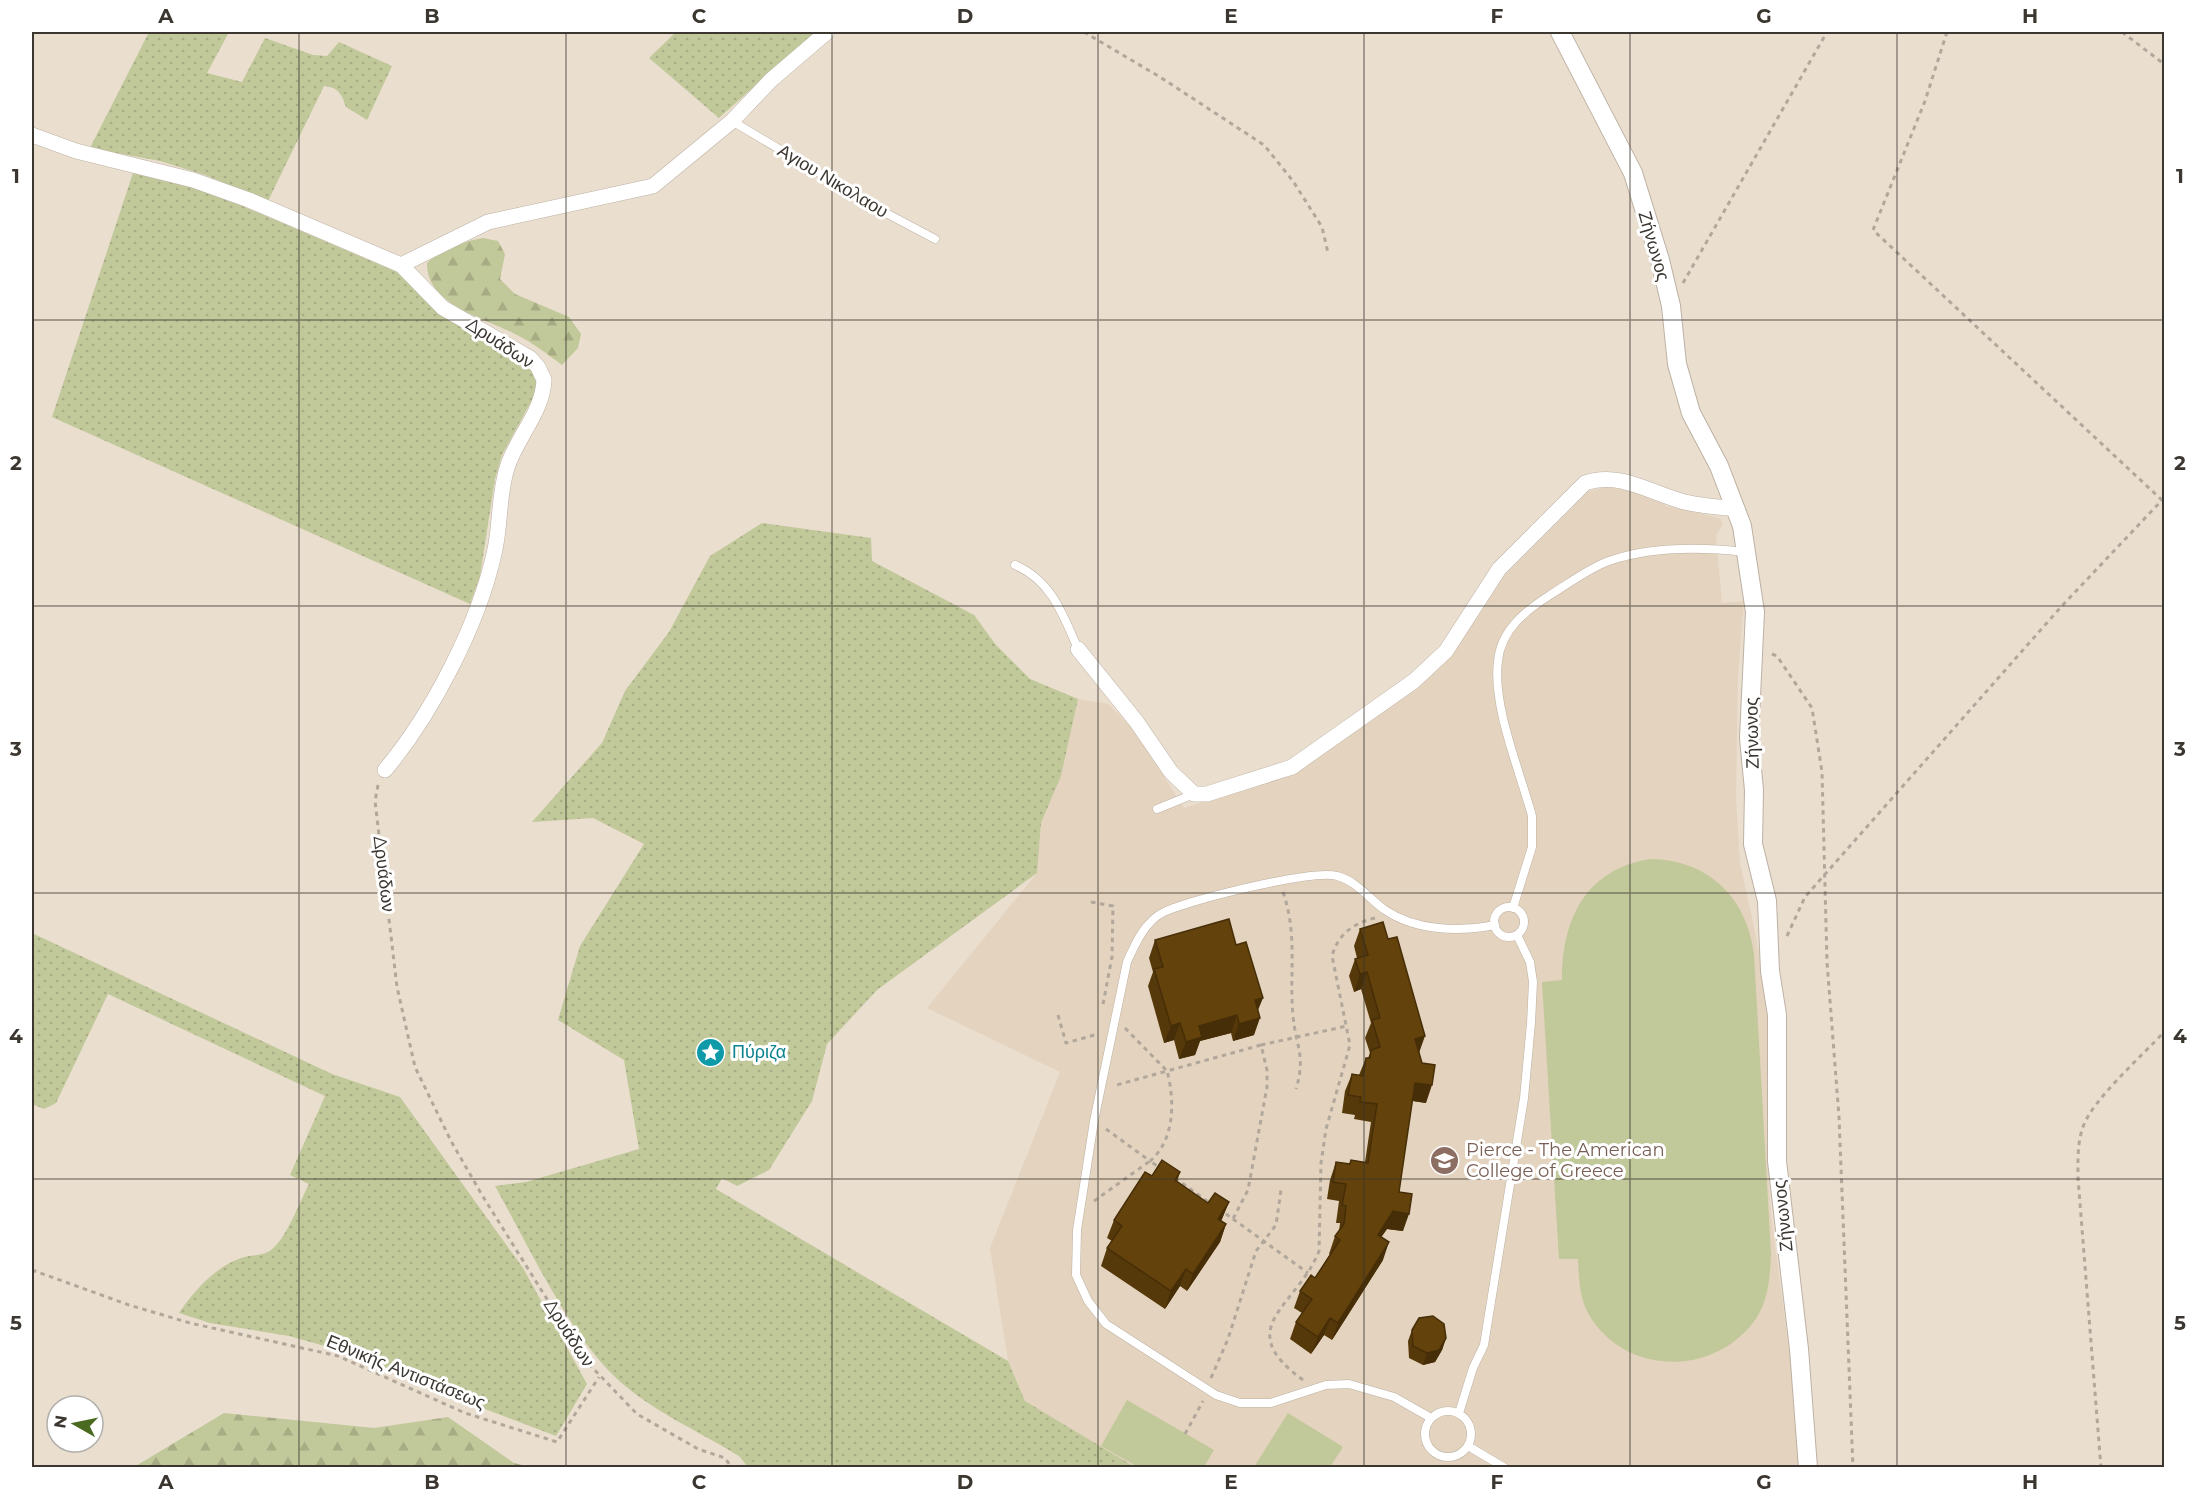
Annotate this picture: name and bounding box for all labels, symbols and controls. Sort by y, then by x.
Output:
text: A [157,4,174,28]
text: B [424,4,440,28]
text: C [692,4,707,28]
text: D [957,4,973,28]
text: E [1224,4,1238,28]
text: F [1491,4,1504,28]
text: G [1756,4,1772,28]
text: H [2022,4,2038,28]
street label: Αγιου Νικολαου [774,139,892,223]
text: 1 [12,164,20,188]
text: 1 [2176,164,2184,188]
street label: Ζήνωνος [1634,208,1675,284]
street label: Δρυάδων [462,313,538,373]
text: 2 [10,451,22,475]
text: 2 [2174,451,2186,475]
street label: Ζήνωνος [1740,697,1764,769]
text: 3 [9,737,22,761]
text: 3 [2173,737,2186,761]
street label: Δρυάδων [368,835,400,913]
text: 4 [9,1024,23,1048]
text: 4 [2173,1024,2187,1048]
place icon: Πύριζα [695,1036,727,1068]
place label: Πύριζα [732,1041,786,1063]
place label: Pierce - The American College of Greece [1466,1139,1665,1182]
school or university icon: Pierce - The American College of Greece [1429,1144,1461,1176]
street label: Ζήνωνος [1768,1179,1798,1253]
street label: Δρυάδων [539,1295,599,1371]
text: 5 [10,1311,22,1335]
text: 5 [2174,1311,2186,1335]
street label: Εθνικής Αντιστάσεως [323,1330,489,1414]
north arrow [45,1394,105,1454]
text: N [50,1414,71,1430]
text: A [157,1470,174,1494]
text: B [424,1470,440,1494]
text: C [692,1470,707,1494]
text: D [957,1470,973,1494]
text: E [1224,1470,1238,1494]
text: F [1491,1470,1504,1494]
text: G [1756,1470,1772,1494]
text: H [2022,1470,2038,1494]

